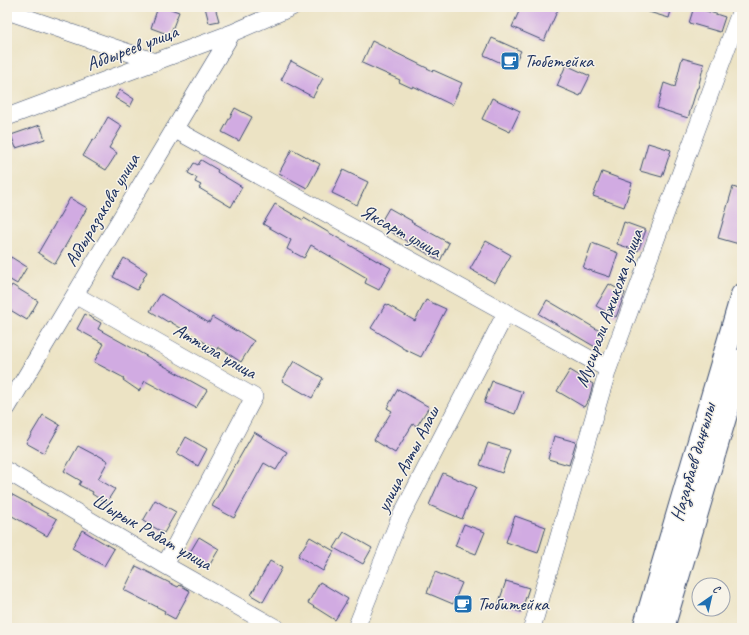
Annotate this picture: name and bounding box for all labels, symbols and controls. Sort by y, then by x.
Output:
street label: Абдыреев улица [83,19,182,76]
place label: Тюбетейка [524,49,595,73]
cafe icon: Тюбетейка [499,50,521,72]
street label: Абдыразакова улица [59,148,146,271]
street label: Яксарт улица [356,199,447,264]
street label: Мусирали Ажикожа улица [569,224,649,390]
street label: Аттила улица [169,318,262,385]
street label: Назарбаев даңғылы [665,398,722,524]
street label: улица Алты Алаш [371,401,445,517]
street label: Шырык Рабат улица [88,488,217,577]
north arrow [691,577,731,617]
text: С [710,581,724,597]
place label: Тюбитейка [477,592,550,616]
cafe icon: Тюбитейка [452,593,474,615]

